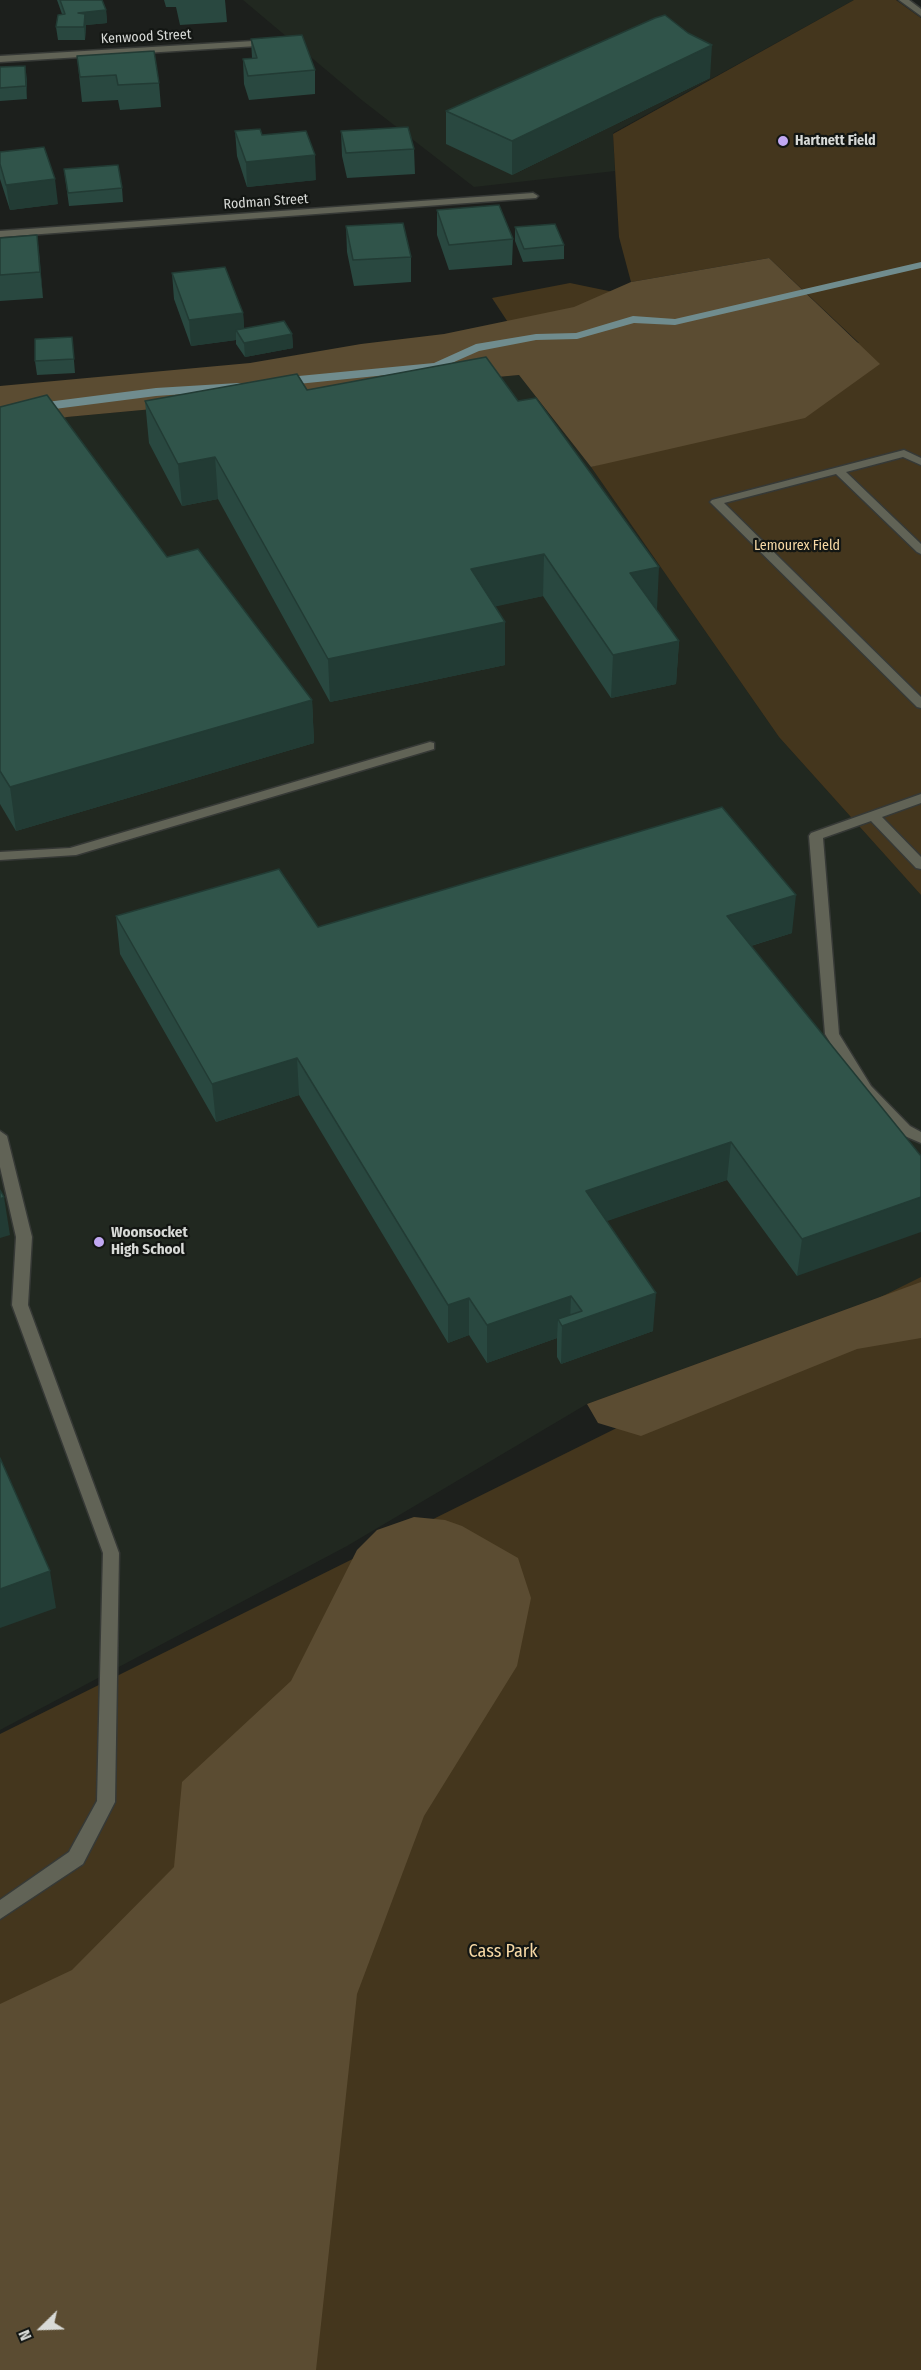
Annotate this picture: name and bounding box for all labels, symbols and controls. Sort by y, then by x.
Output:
street label: Kenwood Street [100,26,192,48]
place label: Hartnett Field [795,133,876,149]
marker: Hartnett Field [776,134,790,148]
street label: Rodman Street [223,191,309,213]
park label: Lemourex Field [754,538,840,554]
place label: Woonsocket High School [111,1224,188,1259]
marker: Woonsocket High School [92,1235,106,1249]
park label: Cass Park [468,1941,538,1963]
north arrow [12,2298,72,2358]
text: N [14,2327,36,2343]

